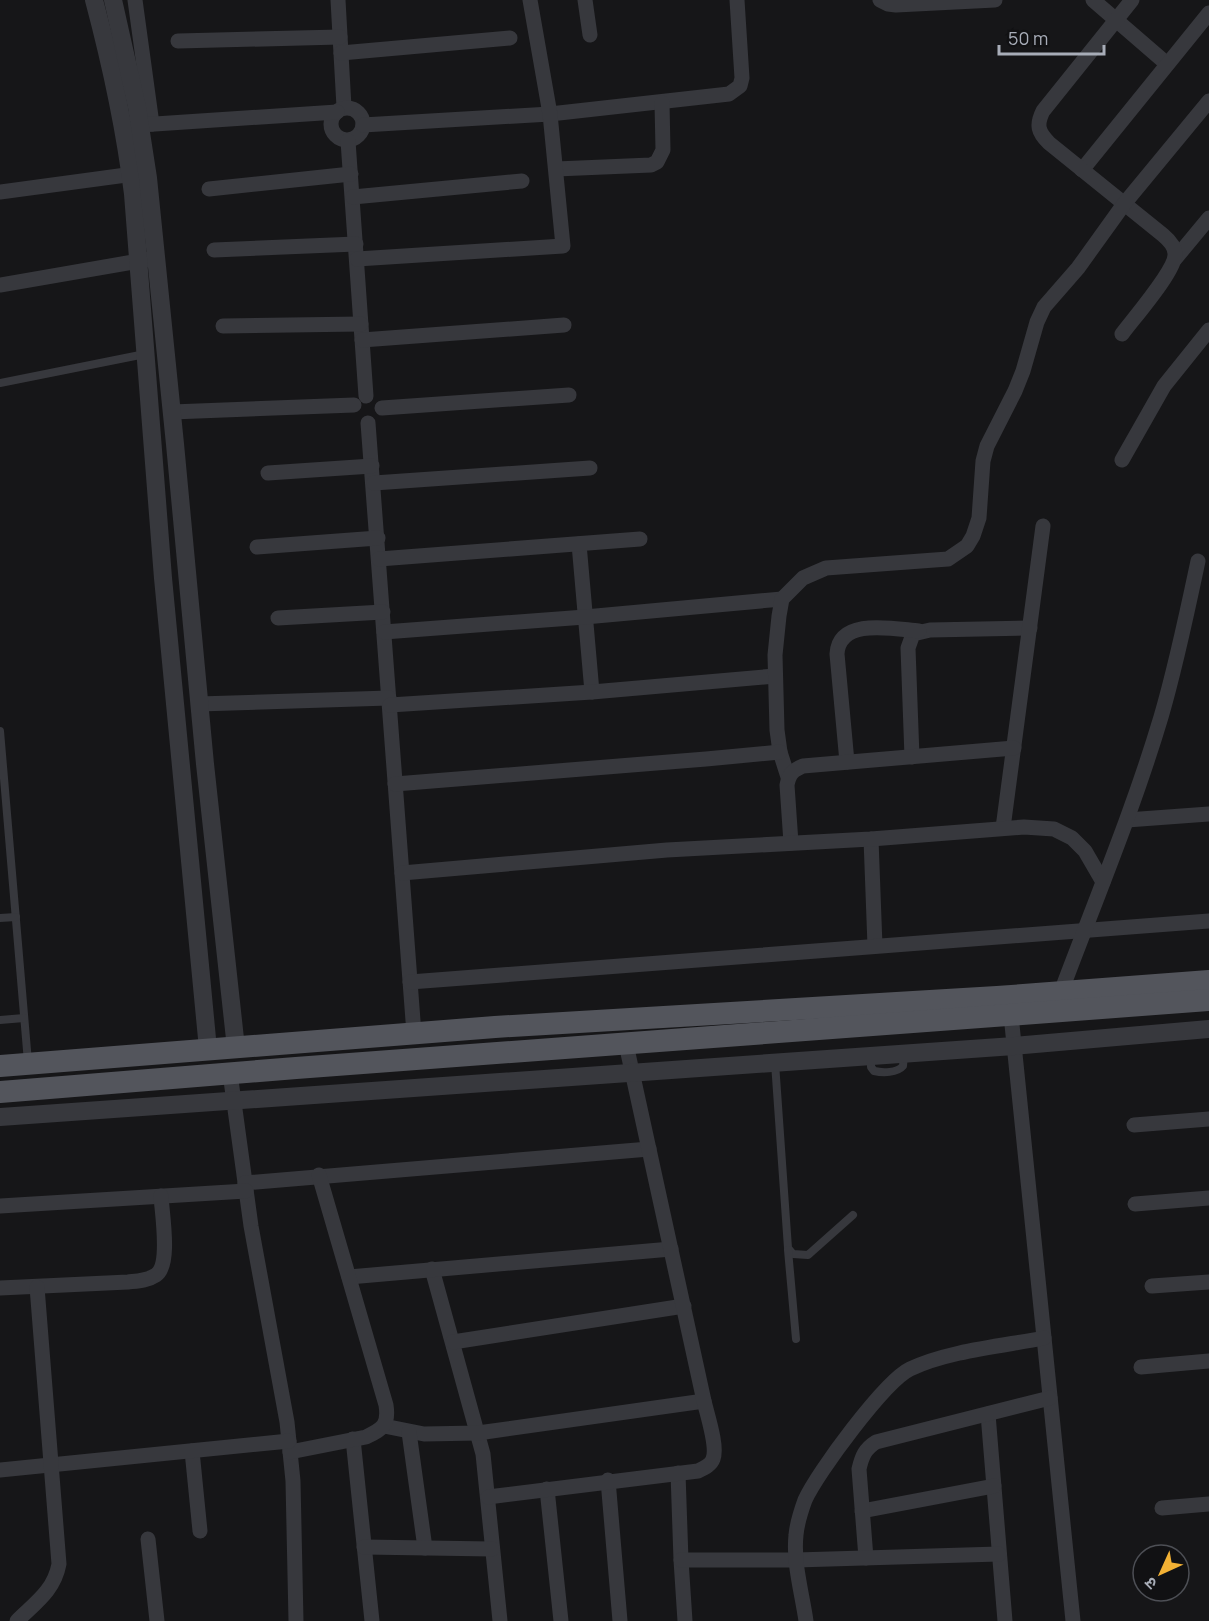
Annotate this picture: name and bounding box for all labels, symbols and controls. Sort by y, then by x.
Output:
scale bar [999,18,1104,56]
text: 50 m [1008,26,1048,50]
north arrow [1131,1543,1191,1603]
text: उ [1139,1572,1161,1595]

